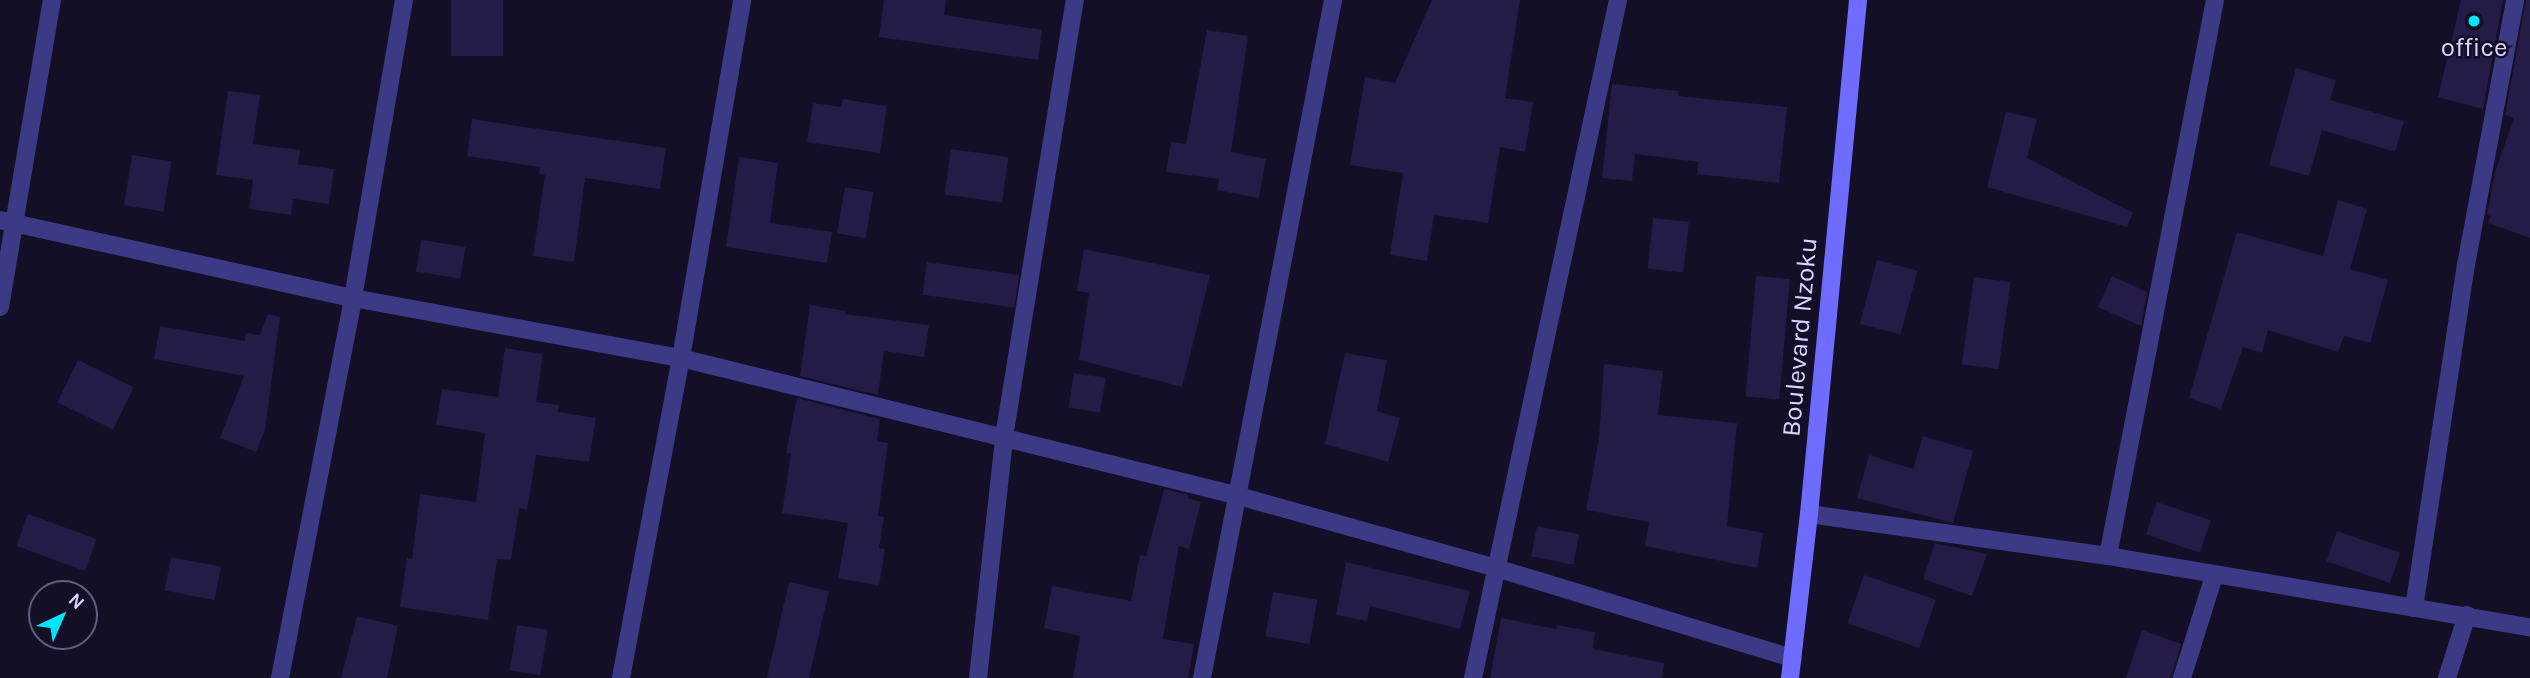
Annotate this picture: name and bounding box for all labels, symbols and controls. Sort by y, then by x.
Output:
marker: office [2466,13,2482,29]
place label: office [2441,32,2507,64]
street label: Boulevard Nzoku [1776,236,1824,438]
north arrow [28,580,98,650]
text: N [64,589,89,614]

